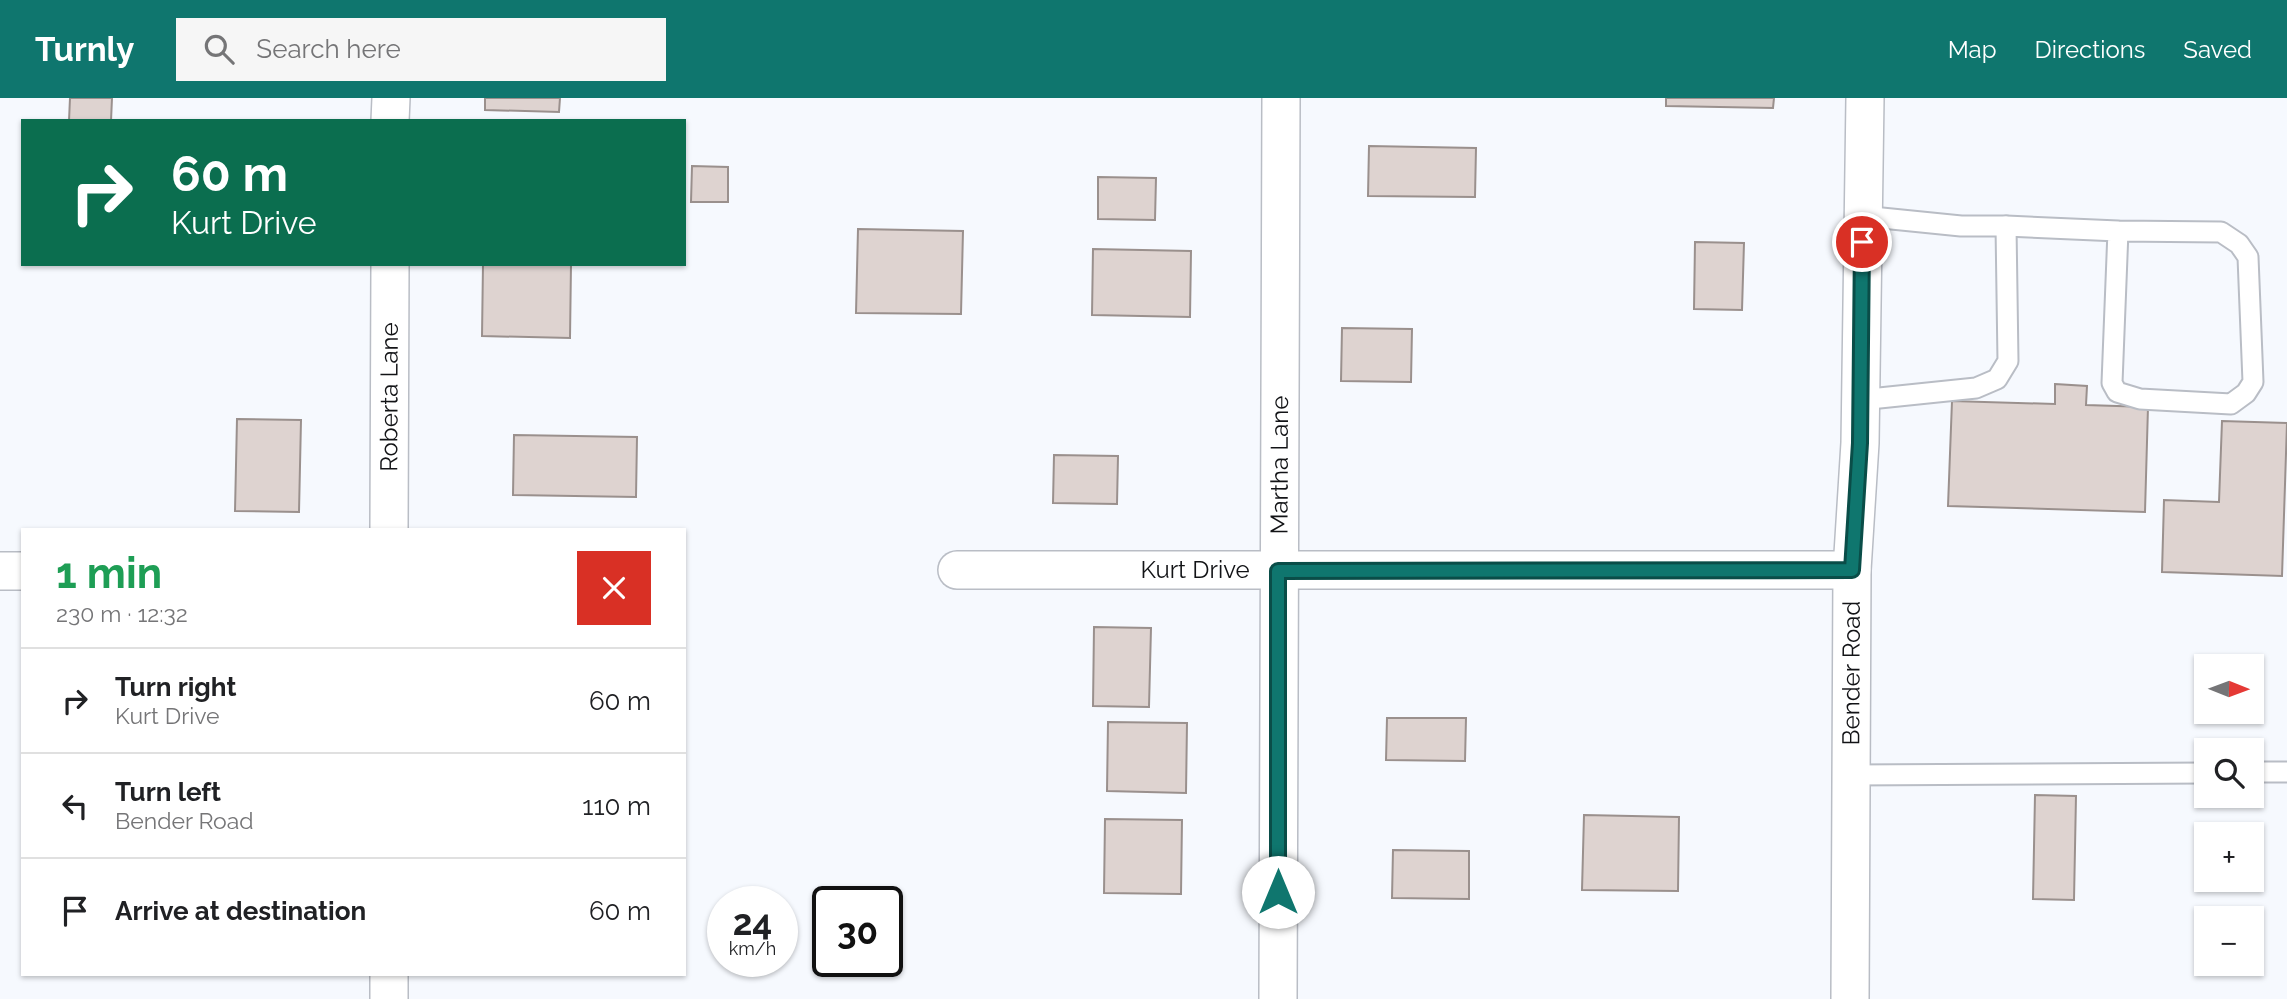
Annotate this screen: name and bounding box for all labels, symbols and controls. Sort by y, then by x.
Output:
search box [176,18,666,81]
text: Turnly [35,30,134,69]
icon: search [200,30,238,68]
text: Search here [256,34,401,64]
text: Map [1948,35,1997,64]
text: Directions [2035,35,2145,64]
text: Saved [2183,35,2252,64]
text: 60 m [171,145,288,202]
icon: right [56,147,147,238]
text: Kurt Drive [171,204,316,241]
pin [1832,212,1892,272]
icon: arrive [1843,223,1881,261]
street label: Roberta Lane [374,322,404,472]
street label: Martha Lane [1265,395,1294,535]
text: 1 min [56,549,162,598]
button: close [577,551,651,625]
street label: Kurt Drive [1140,555,1250,584]
text: 230 m · 12:32 [56,600,188,627]
street label: Bender Road [1836,601,1866,745]
north arrow [2194,654,2264,724]
map controls [2194,654,2264,976]
text: Turn right [115,672,236,702]
icon: right [56,682,94,720]
text: 60 m [589,686,651,716]
text: Kurt Drive [115,702,220,729]
button: search [2194,738,2264,808]
text: Turn left [115,777,221,807]
icon: left [56,787,94,825]
text: 110 m [582,791,651,821]
text: Bender Road [115,807,254,834]
button: + [2194,822,2264,892]
position arrow [1241,855,1315,929]
speed limit sign: 30 [812,886,903,977]
icon: arrive [56,892,94,930]
text: Arrive at destination [115,896,366,926]
text: 60 m [589,896,651,926]
text: 24 [733,902,772,943]
button: − [2194,906,2264,976]
text: km/h [729,938,776,959]

